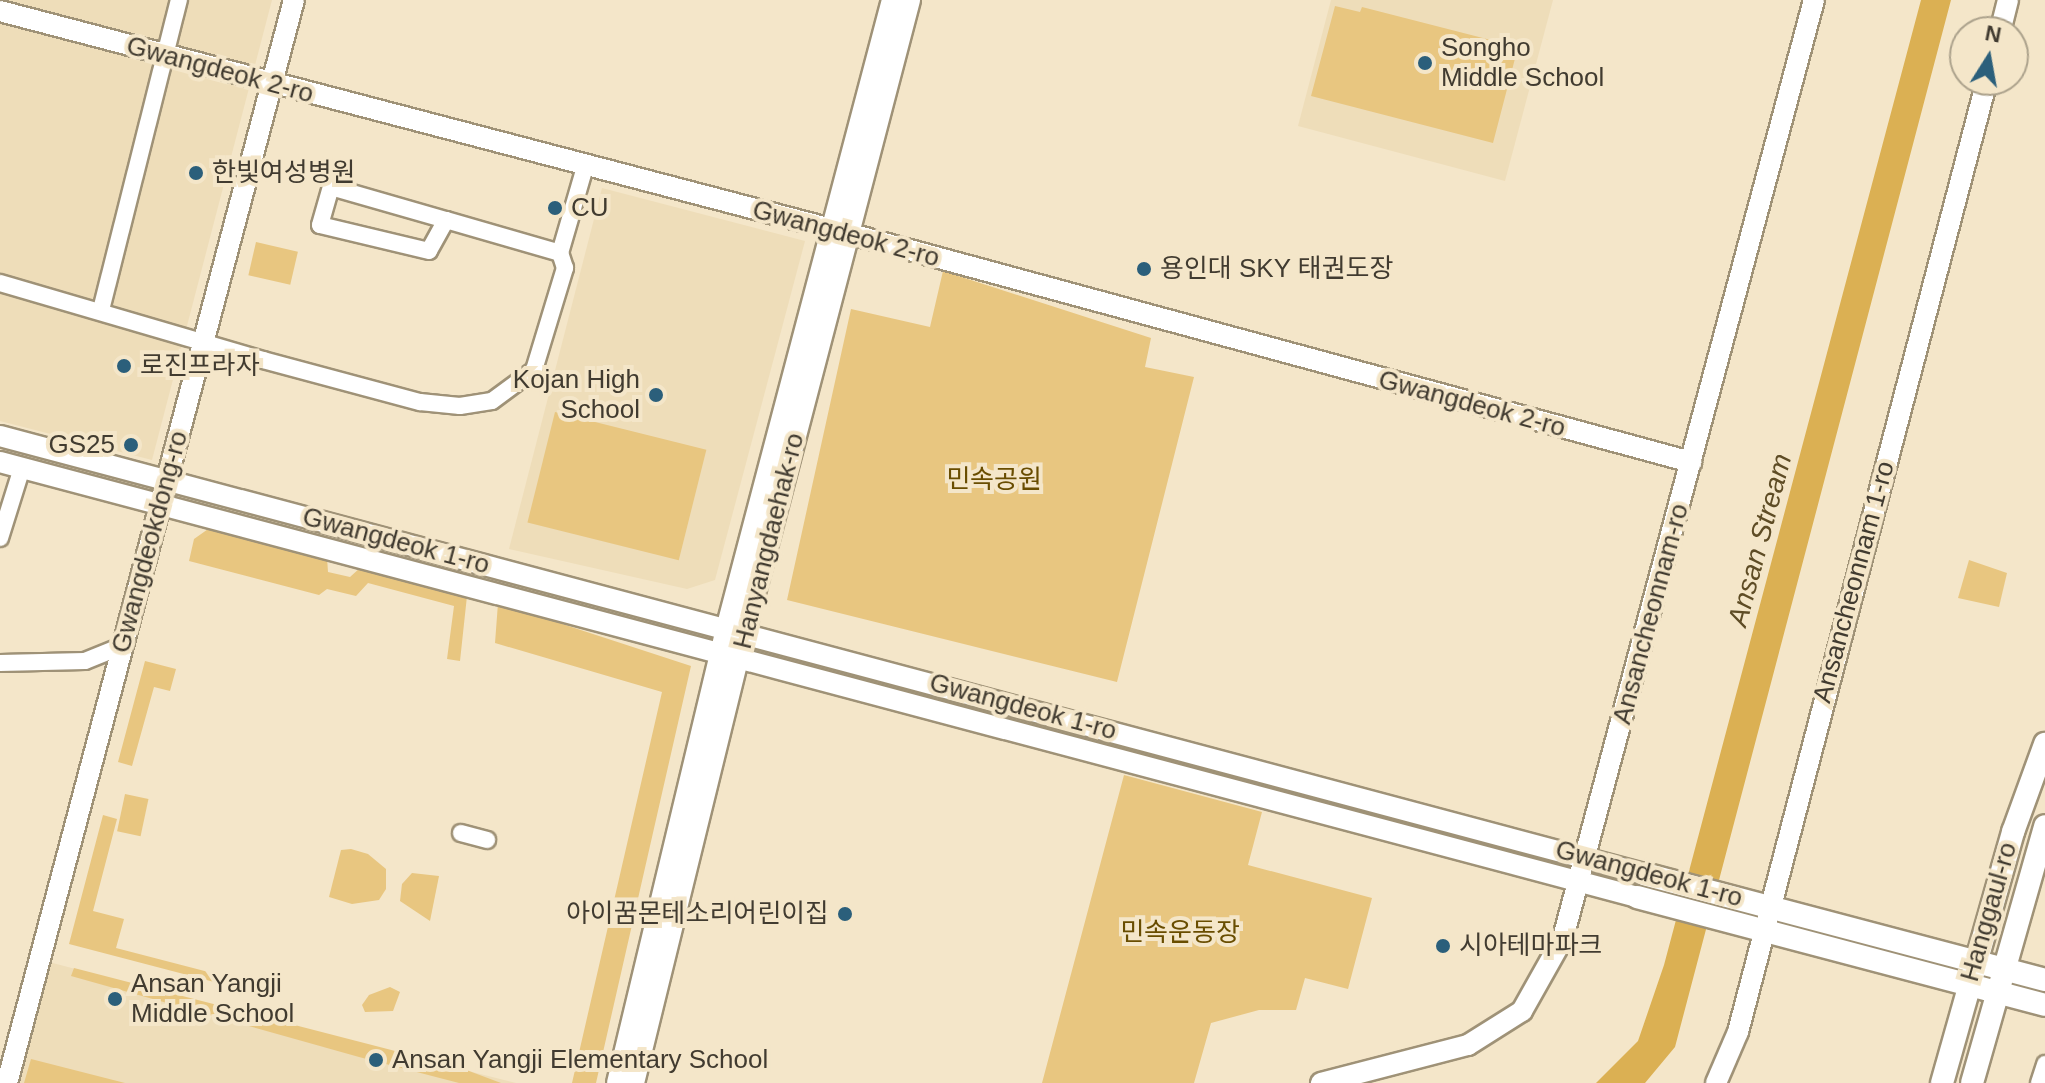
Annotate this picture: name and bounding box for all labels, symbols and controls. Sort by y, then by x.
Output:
north arrow [1949,16,2029,96]
text: N [1983,20,2003,48]
street label: Gwangdeok 2-ro [123,30,317,110]
place label: Songho Middle School [1441,32,1604,94]
marker: Songho Middle School [1416,54,1434,72]
place label: 한빛여성병원 [212,157,356,189]
marker: 한빛여성병원 [187,164,205,182]
place label: CU [571,192,609,224]
street label: Gwangdeok 2-ro [749,194,943,274]
marker: CU [546,199,564,217]
place label: 용인대 SKY 태권도장 [1160,253,1394,285]
marker: 용인대 SKY 태권도장 [1135,260,1153,278]
place label: 로진프라자 [140,350,260,382]
marker: 로진프라자 [115,357,133,375]
place label: Kojan High School [513,364,640,426]
street label: Gwangdeok 2-ro [1375,364,1569,444]
marker: Kojan High School [647,386,665,404]
street label: Gwangdeokdong-ro [105,428,195,656]
place label: GS25 [49,429,115,461]
street label: Hanyangdaehak-ro [727,430,811,652]
marker: GS25 [122,436,140,454]
water label: Ansan Stream [1721,450,1799,630]
street label: Ansancheonnam 1-ro [1807,458,1901,706]
park label: 민속공원 [946,464,1042,496]
street label: Ansancheonnam-ro [1607,500,1695,728]
street label: Gwangdeok 1-ro [299,501,493,581]
street label: Gwangdeok 1-ro [926,667,1120,747]
street label: Gwangdeok 1-ro [1552,834,1746,914]
street label: Hanggaul-ro [1954,839,2024,985]
place label: 아이꿈몬테소리어린이집 [566,898,829,930]
marker: 아이꿈몬테소리어린이집 [836,905,854,923]
park label: 민속운동장 [1120,917,1240,949]
place label: 시아테마파크 [1459,930,1603,962]
marker: 시아테마파크 [1434,937,1452,955]
place label: Ansan Yangji Middle School [131,968,294,1030]
marker: Ansan Yangji Middle School [106,990,124,1008]
place label: Ansan Yangji Elementary School [392,1044,769,1076]
marker: Ansan Yangji Elementary School [367,1051,385,1069]

